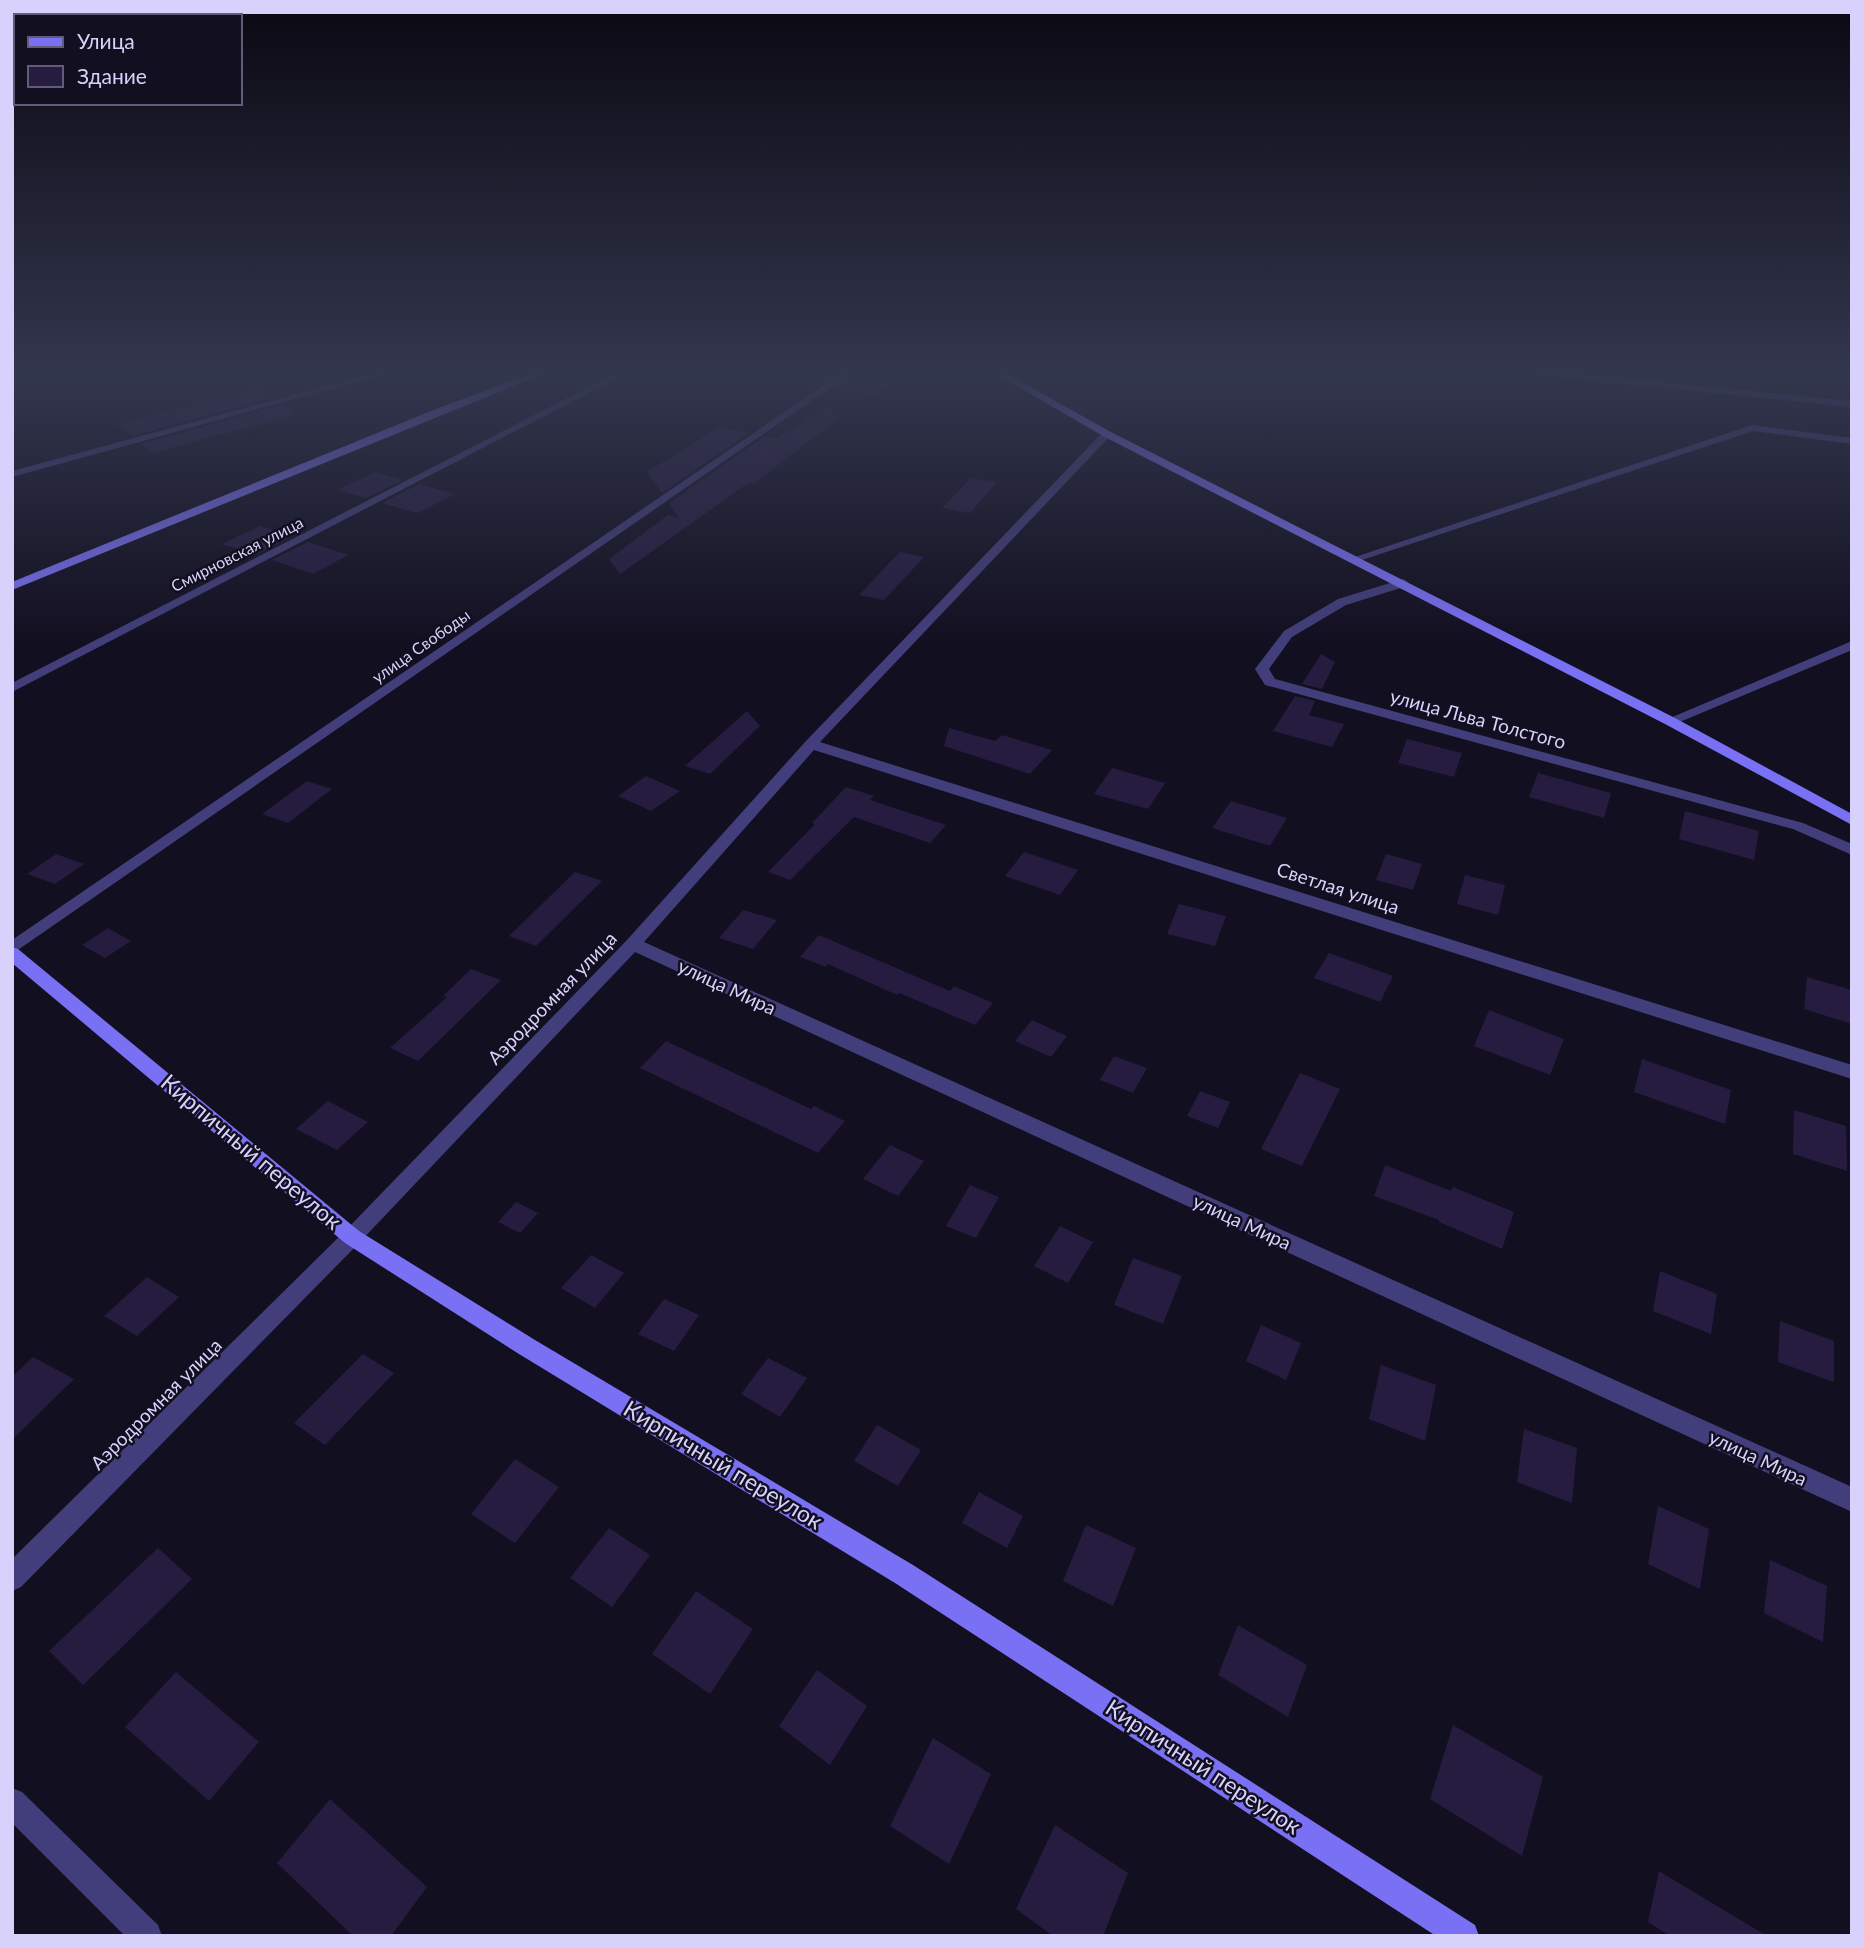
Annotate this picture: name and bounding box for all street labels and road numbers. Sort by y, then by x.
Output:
street label: Смирновская улица [168,512,306,595]
street label: улица Свободы [368,605,473,686]
street label: улица Льва Толстого [1388,684,1569,753]
street label: Светлая улица [1274,857,1402,918]
street label: Аэродромная улица [482,926,621,1069]
street label: улица Мира [675,954,780,1019]
street label: Кирпичный переулок [156,1068,348,1235]
street label: улица Мира [1190,1189,1295,1254]
street label: Аэродромная улица [85,1333,226,1474]
street label: Кирпичный переулок [619,1394,828,1535]
street label: улица Мира [1706,1425,1811,1490]
street label: Кирпичный переулок [1101,1693,1306,1840]

